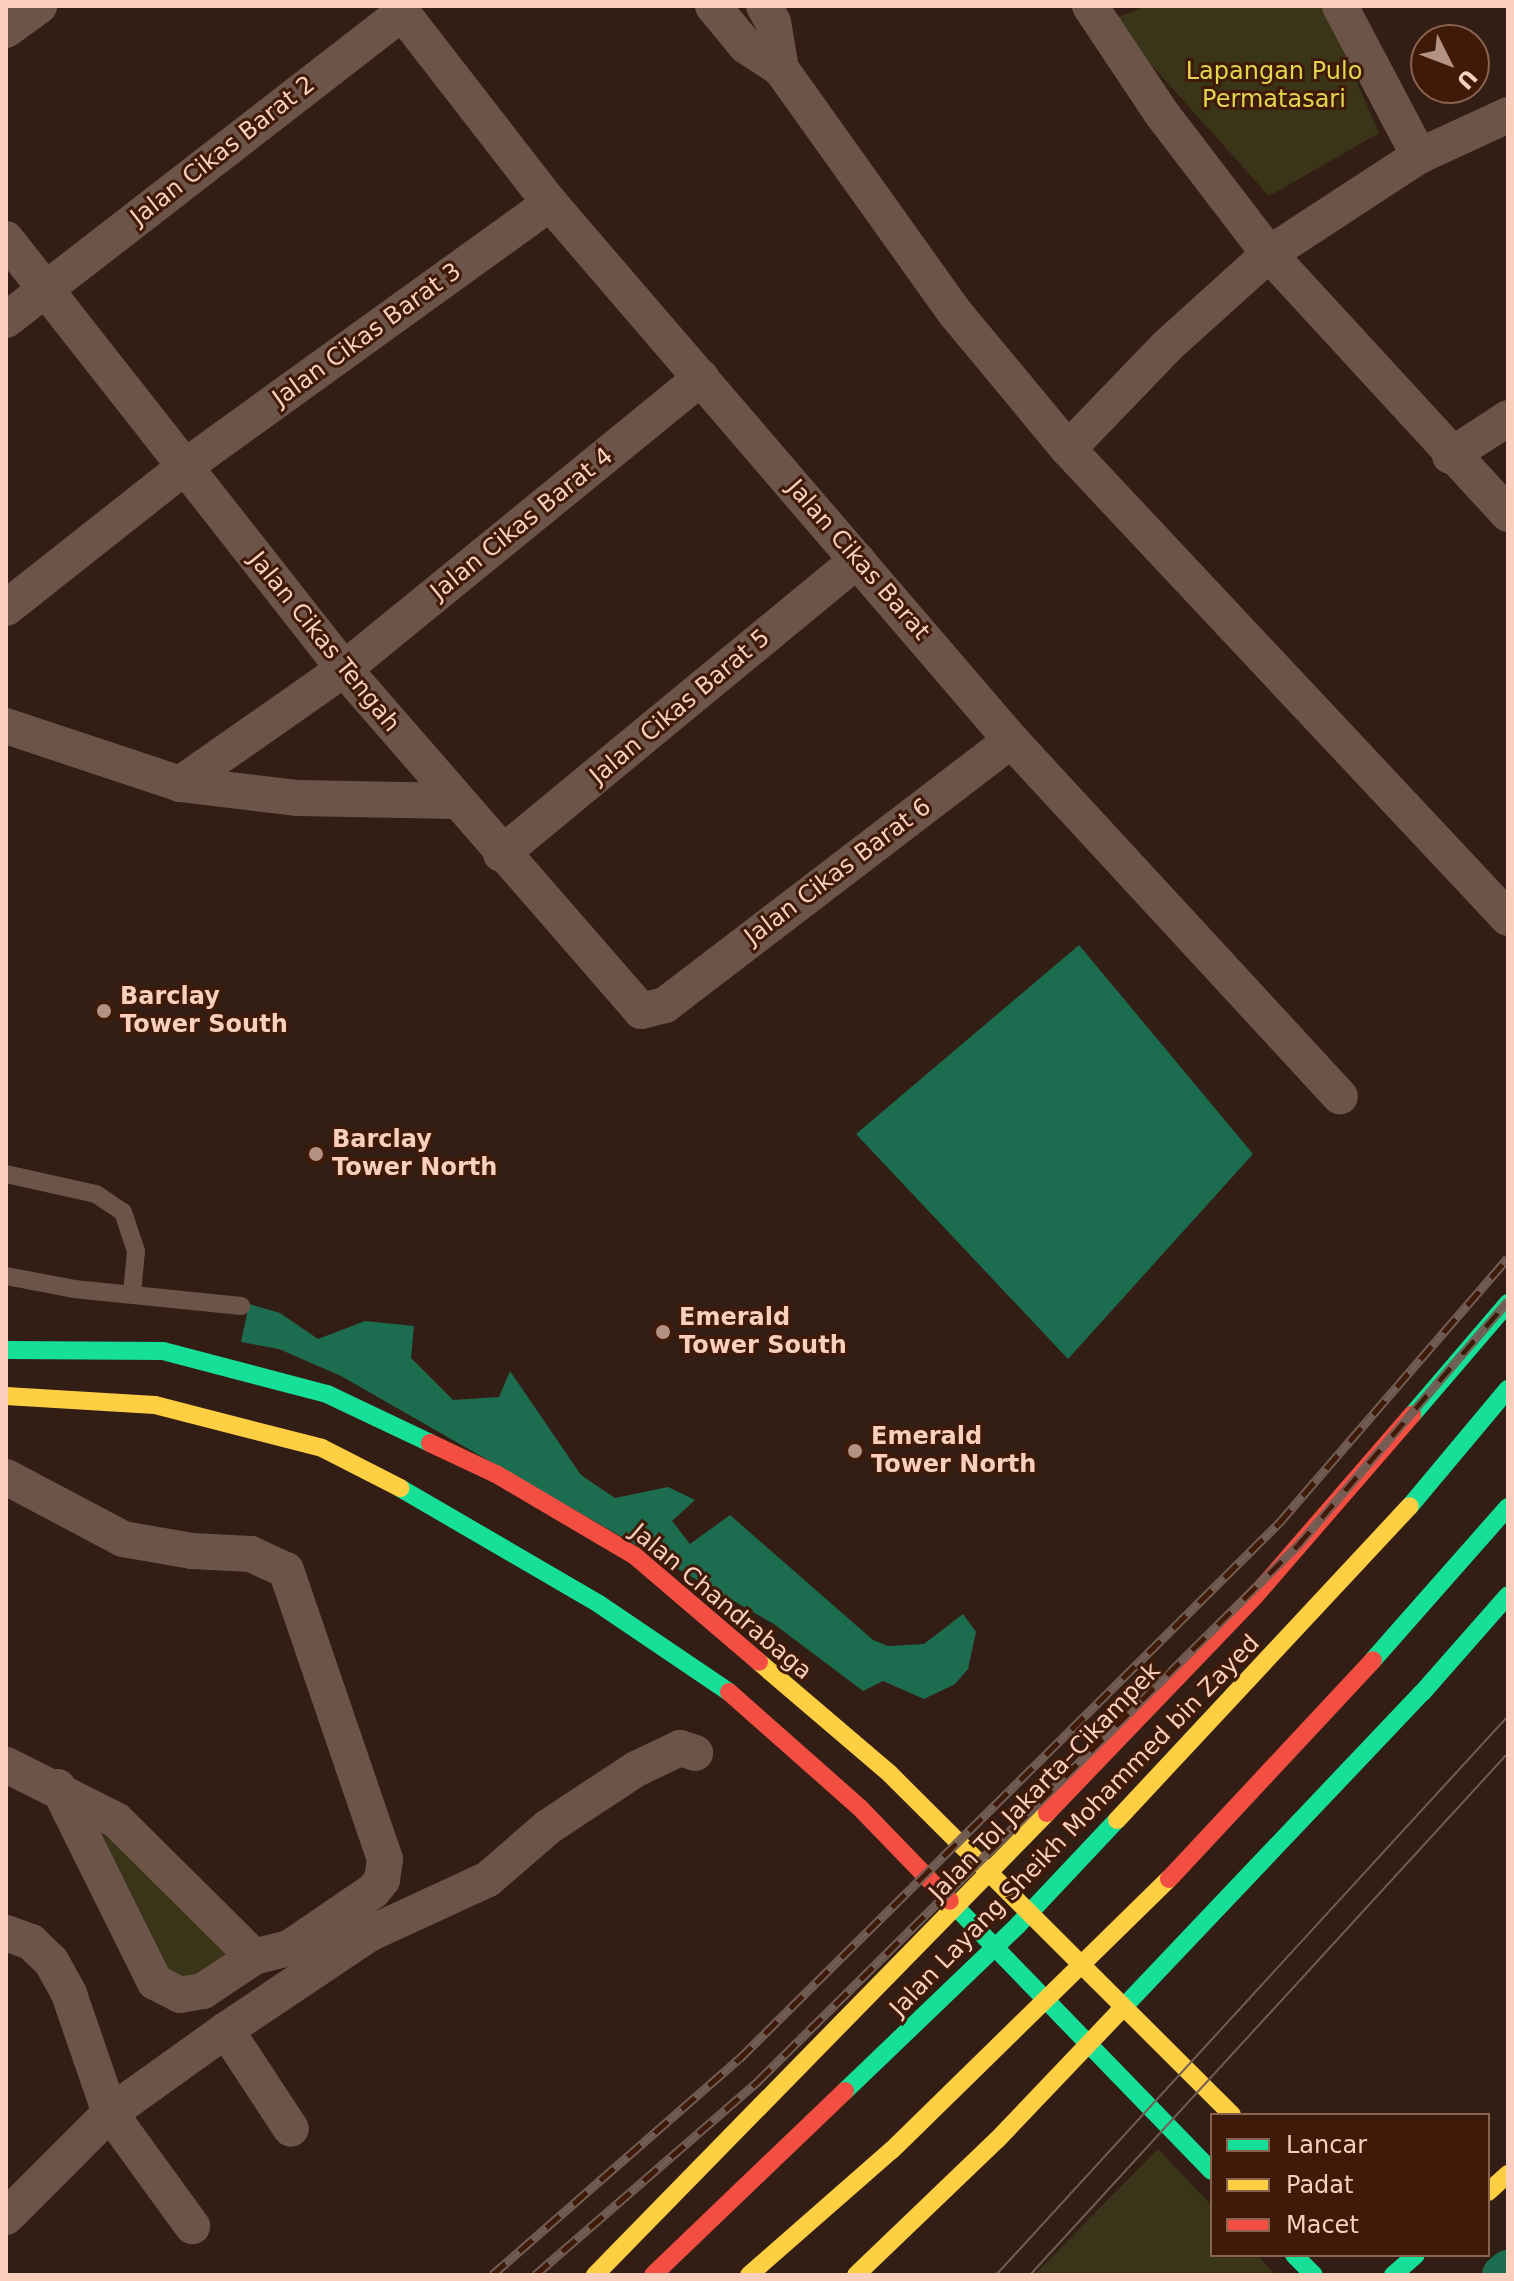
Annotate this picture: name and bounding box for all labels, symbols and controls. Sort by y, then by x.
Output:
north arrow [1410,24,1490,104]
park label: Lapangan Pulo Permatasari [1186,58,1362,114]
text: U [1451,64,1482,94]
street label: Jalan Cikas Barat 2 [125,70,321,232]
street label: Jalan Cikas Barat 3 [267,257,467,413]
street label: Jalan Cikas Barat 4 [425,442,619,606]
street label: Jalan Cikas Barat [781,474,935,646]
street label: Jalan Cikas Tengah [242,546,406,738]
street label: Jalan Cikas Barat 5 [584,623,776,791]
street label: Jalan Cikas Barat 6 [739,793,937,951]
place label: Barclay Tower South [120,983,288,1039]
marker: Barclay Tower South [95,1002,113,1020]
place label: Barclay Tower North [332,1126,497,1182]
marker: Barclay Tower North [307,1145,325,1163]
place label: Emerald Tower South [679,1304,847,1360]
marker: Emerald Tower South [654,1323,672,1341]
place label: Emerald Tower North [871,1423,1036,1479]
marker: Emerald Tower North [846,1442,864,1460]
street label: Jalan Chandrabaga [625,1518,817,1686]
street label: Jalan Layang Sheikh Mohammed bin Zayed [884,1629,1266,2023]
street label: Jalan Tol Jakarta–Cikampek [923,1657,1167,1907]
legend [1210,2113,1490,2257]
text: Lancar [1286,2131,1367,2159]
text: Padat [1286,2171,1353,2199]
text: Macet [1286,2211,1359,2239]

